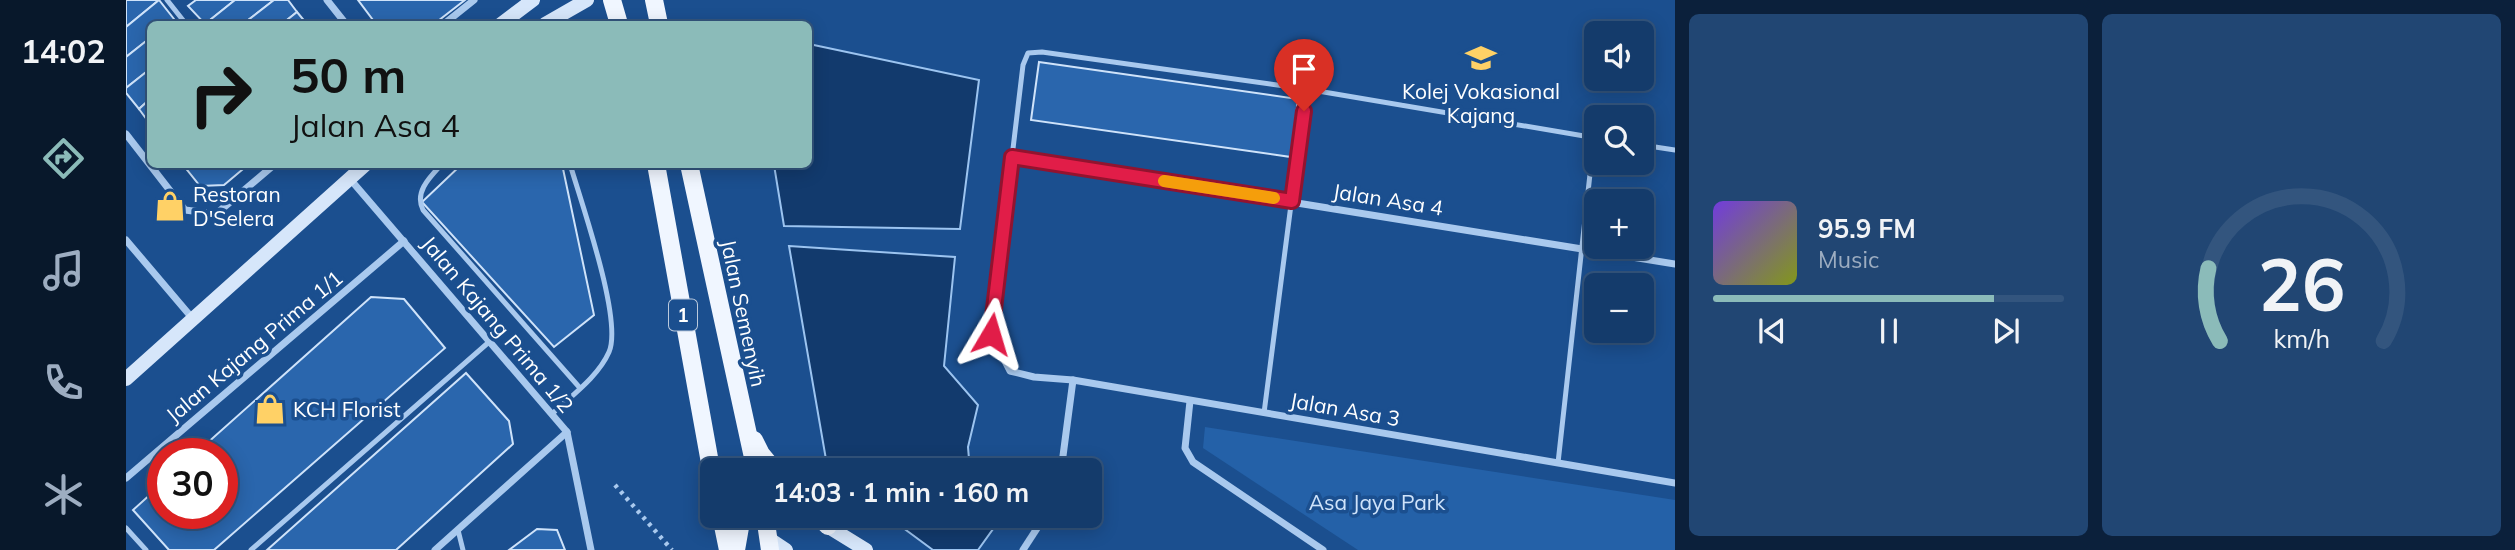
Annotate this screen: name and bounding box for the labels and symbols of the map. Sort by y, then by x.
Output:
pin [1274,39,1334,111]
school or university icon: Kolej Vokasional Kajang [1464,41,1498,75]
place label: Kolej Vokasional Kajang [1402,78,1560,128]
street label: Jalan Asa 4 [1331,177,1445,221]
place label: Restoran D'Selera [193,181,281,231]
shop icon: Restoran D'Selera [153,189,187,223]
street label: Jalan Kajang Prima 1/2 [416,230,580,418]
street label: Jalan Semenyih [716,237,772,389]
street label: Jalan Kajang Prima 1/1 [160,264,348,428]
position arrow [954,297,1028,371]
road number: 1 [669,300,697,330]
street label: Jalan Asa 3 [1288,387,1402,431]
shop icon: KCH Florist [253,392,287,426]
place label: KCH Florist [293,396,401,422]
speed limit sign: 30 [147,438,238,529]
park label: Asa Jaya Park [1309,489,1445,515]

